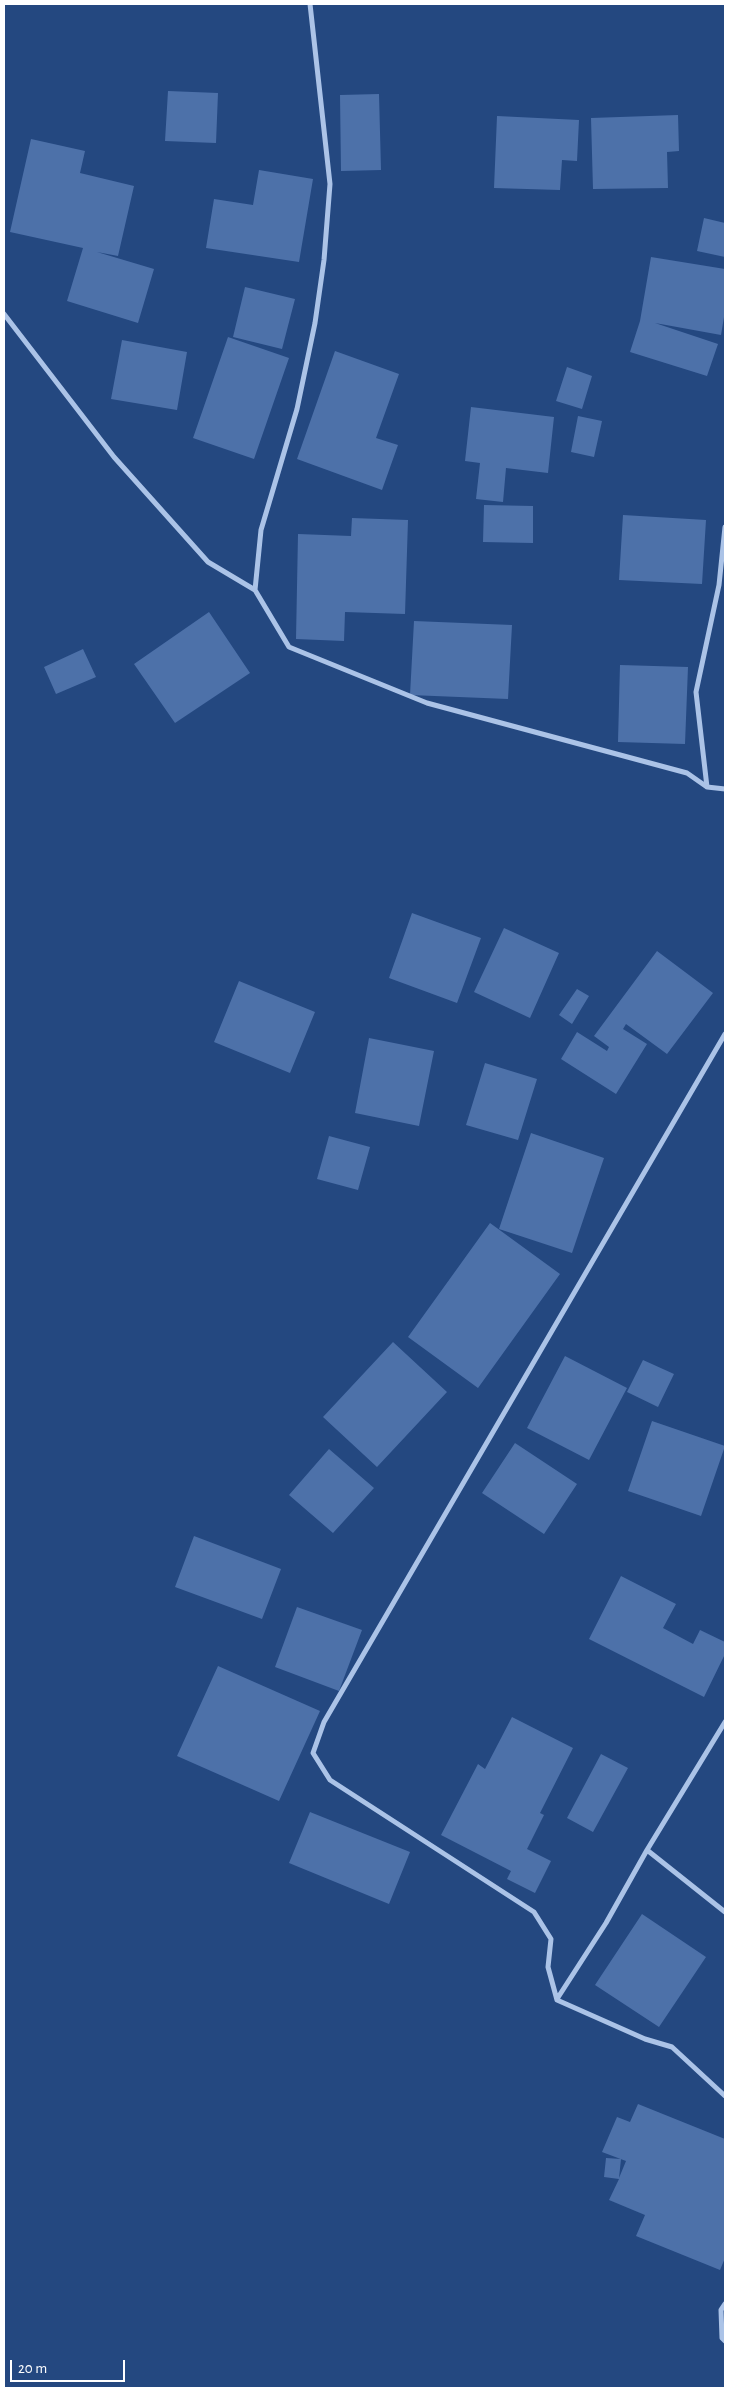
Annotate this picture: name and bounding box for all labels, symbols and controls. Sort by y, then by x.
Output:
scale bar [12,2350,128,2382]
text: 20 m [18,2361,47,2376]

